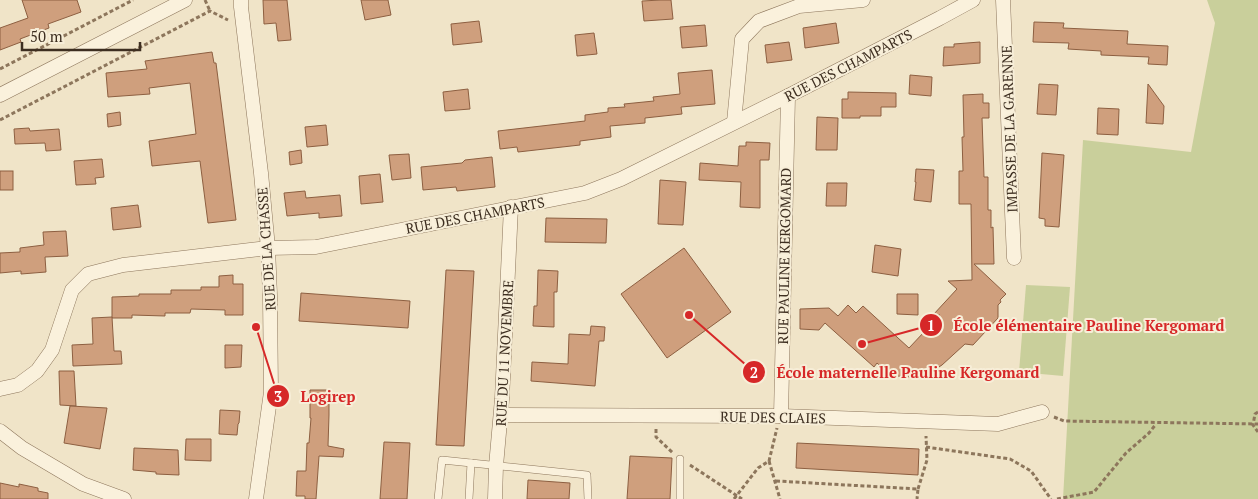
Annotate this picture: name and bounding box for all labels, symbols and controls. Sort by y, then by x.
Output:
scale bar [22,20,140,52]
street label: RUE DES CHAMPARTS [781,25,915,105]
text: 50 m [30,26,63,46]
street label: IMPASSE DE LA GARENNE [997,45,1021,213]
street label: RUE PAULINE KERGOMARD [773,167,795,345]
street label: RUE DE LA CHASSE [252,187,280,311]
street label: RUE DES CHAMPARTS [404,192,546,238]
street label: RUE DU 11 NOVEMBRE [491,279,517,427]
callout: École élémentaire Pauline Kergomard [919,310,1235,340]
text: 1 [927,315,935,335]
text: École élémentaire Pauline Kergomard [953,315,1225,335]
callout: École maternelle Pauline Kergomard [742,357,1050,387]
text: 2 [750,362,758,382]
text: École maternelle Pauline Kergomard [776,362,1040,382]
callout: Logirep [265,381,365,411]
text: 3 [274,386,282,406]
text: Logirep [301,386,355,406]
street label: RUE DES CLAIES [720,407,826,427]

